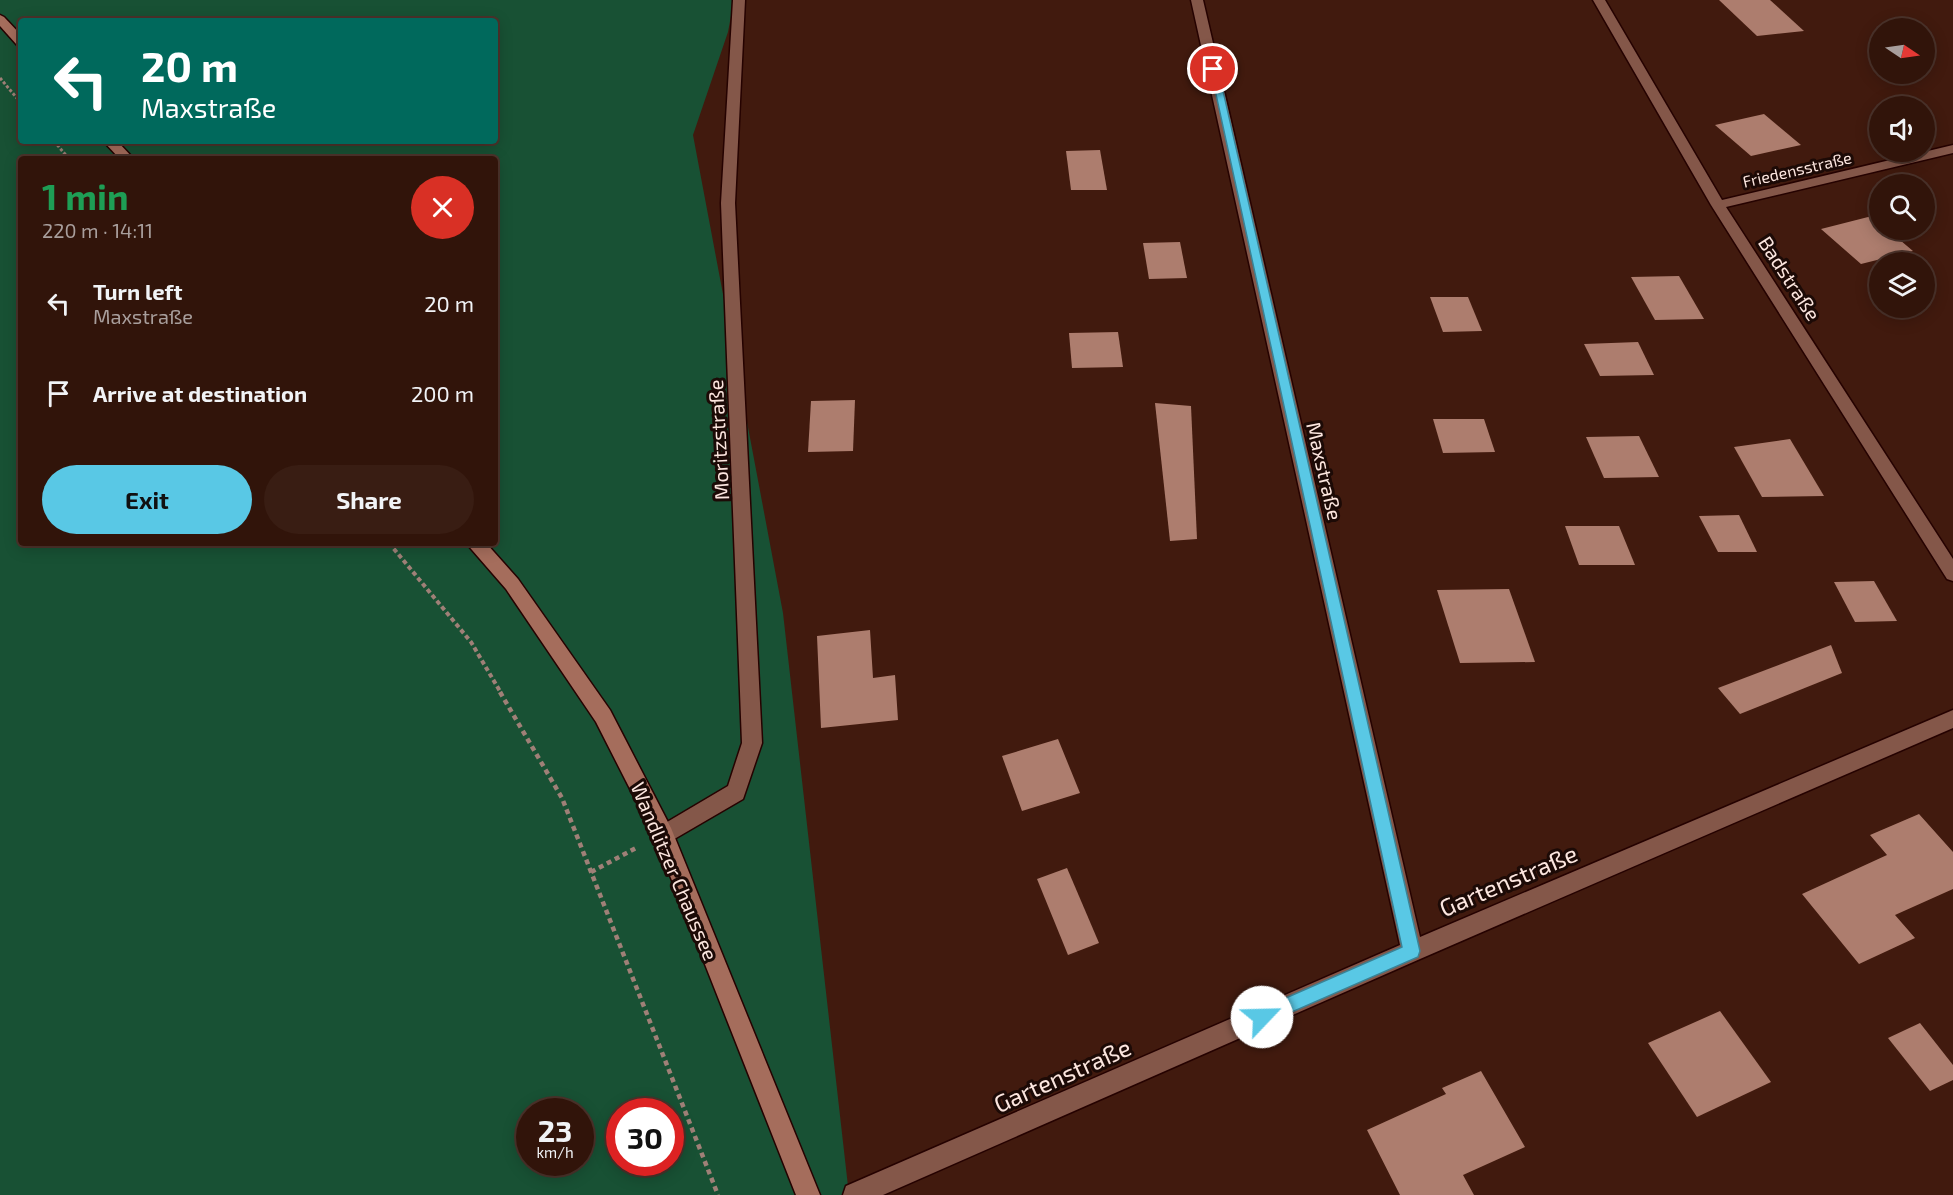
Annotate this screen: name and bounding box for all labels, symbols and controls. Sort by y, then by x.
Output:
north arrow [1869,18,1935,84]
map controls [1869,18,1935,318]
text: 20 m [141,40,238,90]
icon: left [42,42,120,120]
pin [1187,43,1238,94]
icon: arrive [1196,52,1229,85]
text: Maxstraße [141,91,276,123]
button: sound [1869,96,1935,162]
street label: Friedensstraße [1741,147,1853,191]
text: 1 min [42,174,129,217]
button: search [1869,174,1935,240]
button: close [411,176,474,239]
text: 220 m · 14:11 [42,218,153,242]
street label: Badstraße [1754,231,1826,325]
button: layers [1869,252,1935,318]
text: Turn left [93,278,182,304]
icon: left [42,287,75,320]
text: 20 m [424,290,474,316]
text: Maxstraße [93,304,193,328]
icon: arrive [42,377,75,410]
street label: Moritzstraße [703,379,733,501]
text: Arrive at destination [93,380,307,406]
text: 200 m [411,380,474,406]
street label: Maxstraße [1302,420,1348,522]
button: Exit [42,465,252,534]
button: Share [264,465,474,534]
street label: Wandlitzer Chaussee [627,778,723,964]
street label: Gartenstraße [1435,838,1581,922]
position arrow [1230,985,1294,1049]
street label: Gartenstraße [989,1032,1135,1118]
speed limit sign: 30 [606,1098,684,1176]
text: 23 [538,1112,572,1148]
text: km/h [536,1143,574,1161]

